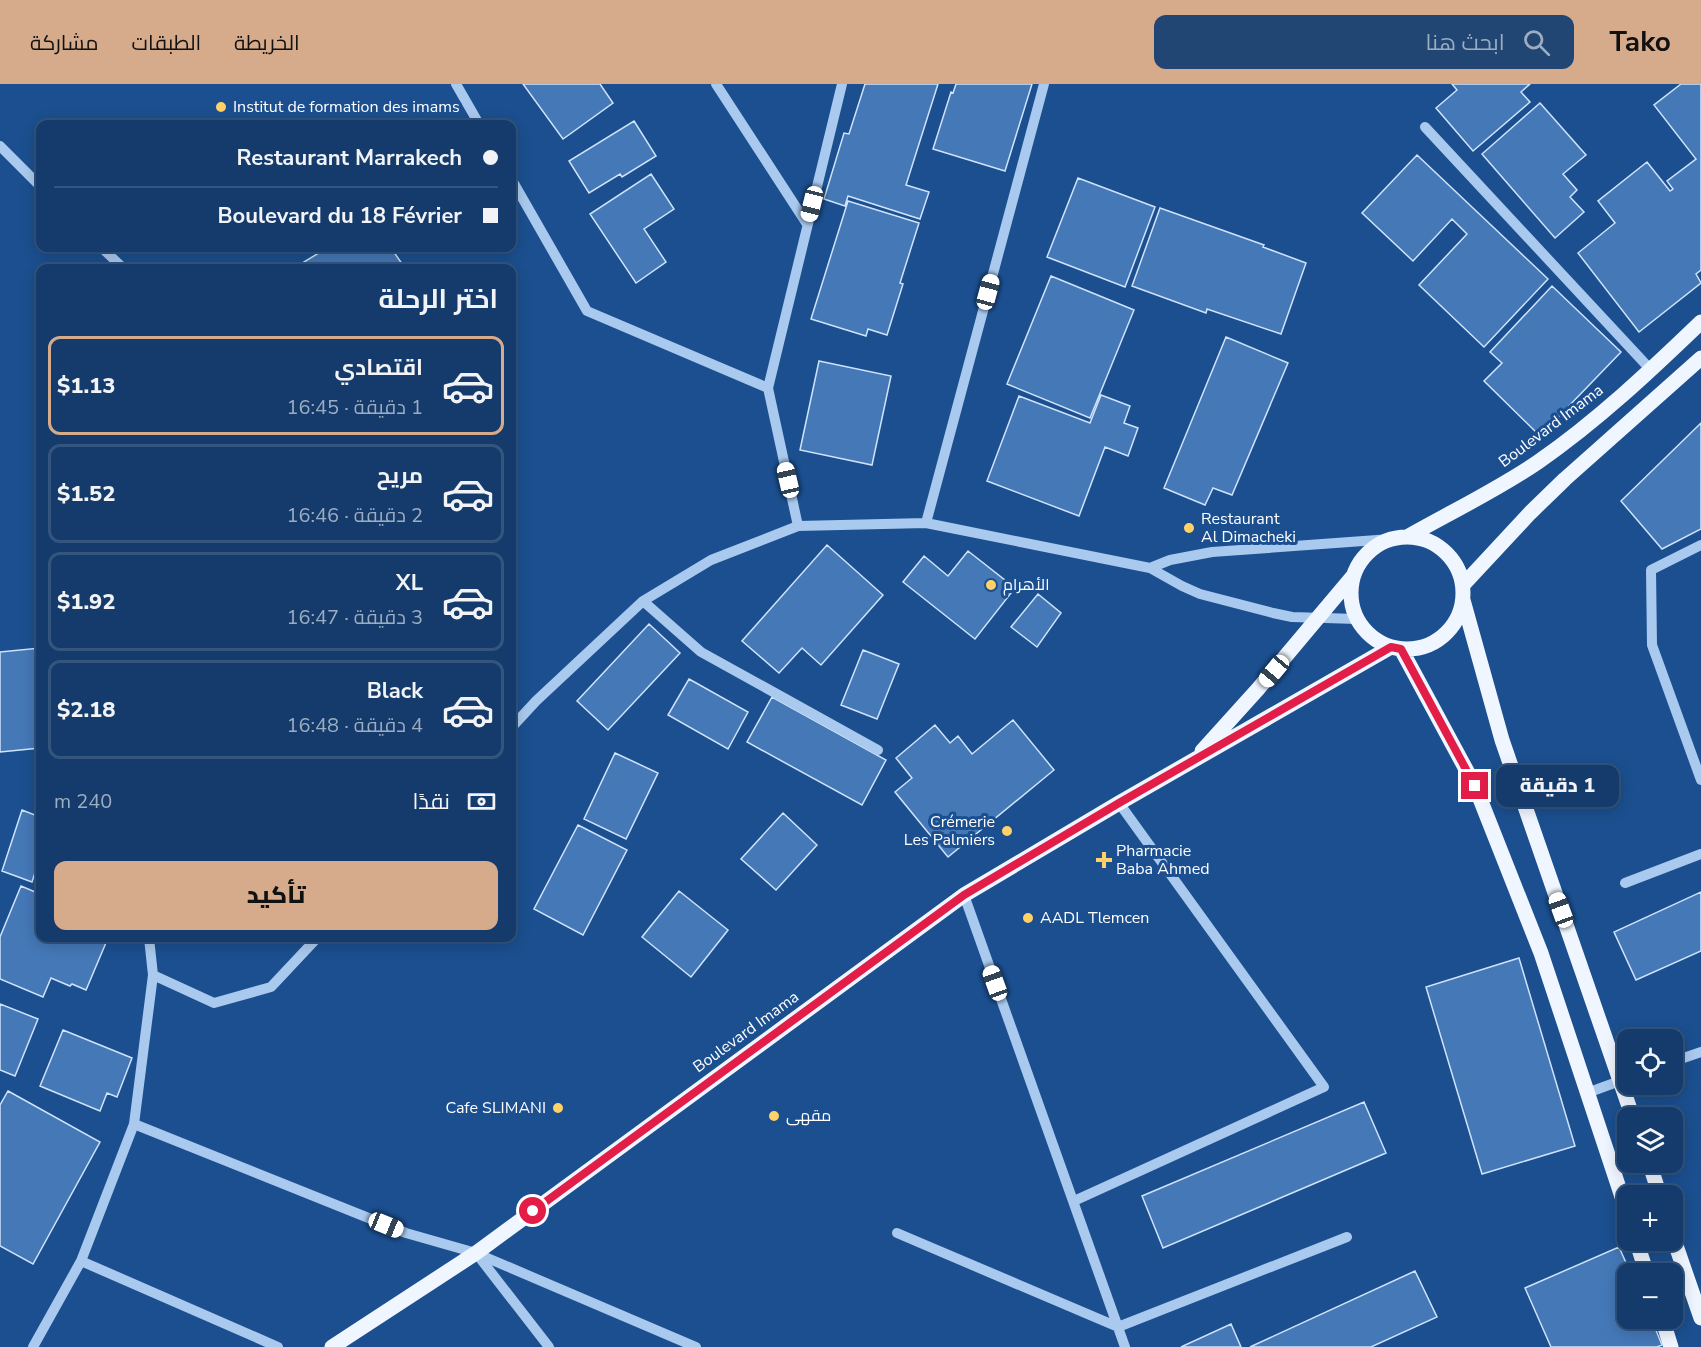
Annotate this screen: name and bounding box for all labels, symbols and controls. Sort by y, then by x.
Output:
search box [1154,15,1574,69]
text: Tako [1610,23,1671,61]
icon: search [1520,26,1553,59]
text: ابحث هنا [1425,28,1505,58]
text: مشاركة [30,29,99,57]
text: الطبقات [132,29,201,57]
text: الخريطة [234,29,300,57]
place label: Institut de formation des imams [233,96,460,118]
marker: Institut de formation des imams [214,100,228,114]
text: Restaurant Marrakech [237,143,462,173]
car [799,184,825,224]
text: Boulevard du 18 Février [217,201,462,231]
car [975,272,1001,312]
text: اختر الرحلة [378,281,498,318]
text: اقتصادي [334,353,423,383]
icon: car [441,359,495,413]
text: $1.13 [57,371,116,401]
street label: Boulevard Imama [1494,379,1608,473]
text: 1 دقيقة · 16:45 [286,394,423,421]
car [775,460,801,500]
text: مريح [377,461,423,491]
icon: car [441,467,495,521]
text: $1.52 [57,479,116,509]
text: 2 دقيقة · 16:46 [286,502,423,529]
place label: Restaurant Al Dimacheki [1201,508,1296,548]
marker: Restaurant Al Dimacheki [1182,521,1196,535]
text: XL [396,568,423,598]
place label: الأهرام [1003,574,1049,596]
icon: car [441,575,495,629]
marker: الأهرام [984,578,998,592]
text: $1.92 [57,587,116,617]
text: 3 دقيقة · 16:47 [286,604,423,631]
car [1256,651,1292,691]
text: Black [367,676,423,706]
icon: car [441,683,495,737]
text: $2.18 [57,695,116,725]
text: 4 دقيقة · 16:48 [286,712,423,739]
callout: 1 دقيقة [1496,765,1619,807]
route end [1461,772,1488,799]
text: 1 دقيقة [1520,772,1595,799]
icon: cash [465,785,498,818]
text: نقدًا [412,787,450,817]
text: 240 m [54,788,112,815]
place label: Crémerie Les Palmiers [904,811,995,851]
marker: Crémerie Les Palmiers [1000,824,1014,838]
place label: Pharmacie Baba Ahmed [1116,840,1210,880]
marker: Pharmacie Baba Ahmed [1097,853,1111,867]
button: تأكيد [54,861,498,930]
car [1546,890,1576,930]
place label: AADL Tlemcen [1040,907,1149,929]
marker: AADL Tlemcen [1021,911,1035,925]
car [980,963,1010,1003]
street label: Boulevard Imama [689,986,803,1078]
map controls [1617,1029,1683,1329]
button: locate [1617,1029,1683,1095]
place label: Cafe SLIMANI [445,1097,546,1119]
marker: Cafe SLIMANI [551,1101,565,1115]
place label: مقهى [786,1105,831,1127]
button: layers [1617,1107,1683,1173]
marker: مقهى [767,1109,781,1123]
button: + [1617,1185,1683,1251]
route start [519,1197,546,1224]
car [366,1210,406,1240]
button: − [1617,1263,1683,1329]

